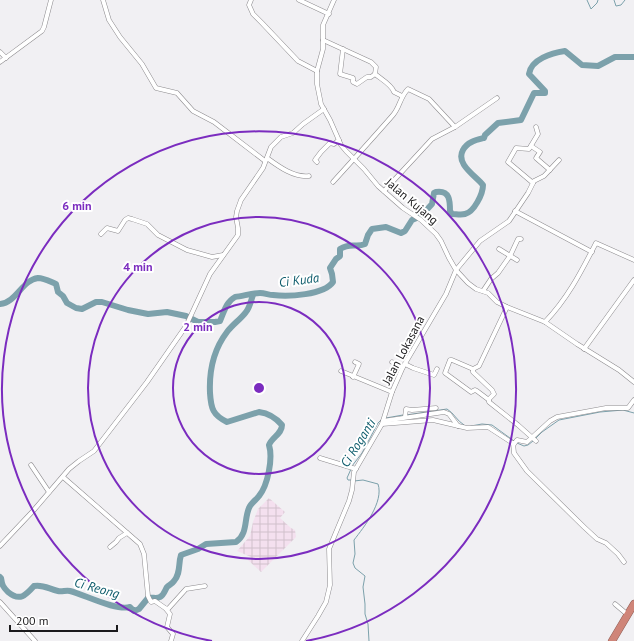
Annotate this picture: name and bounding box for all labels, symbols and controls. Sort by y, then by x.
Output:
street label: Jalan Kujang [382,174,441,227]
text: 6 min [62,198,92,213]
text: 4 min [123,259,153,274]
water label: Ci Kuda [278,269,321,291]
street label: Jalan Lokasana [378,313,427,388]
text: 2 min [183,319,213,334]
centre of rings [252,381,266,395]
water label: Ci Roganti [336,415,380,470]
water label: Ci Reong [72,574,122,602]
scale bar [10,607,117,633]
text: 200 m [16,613,49,628]

